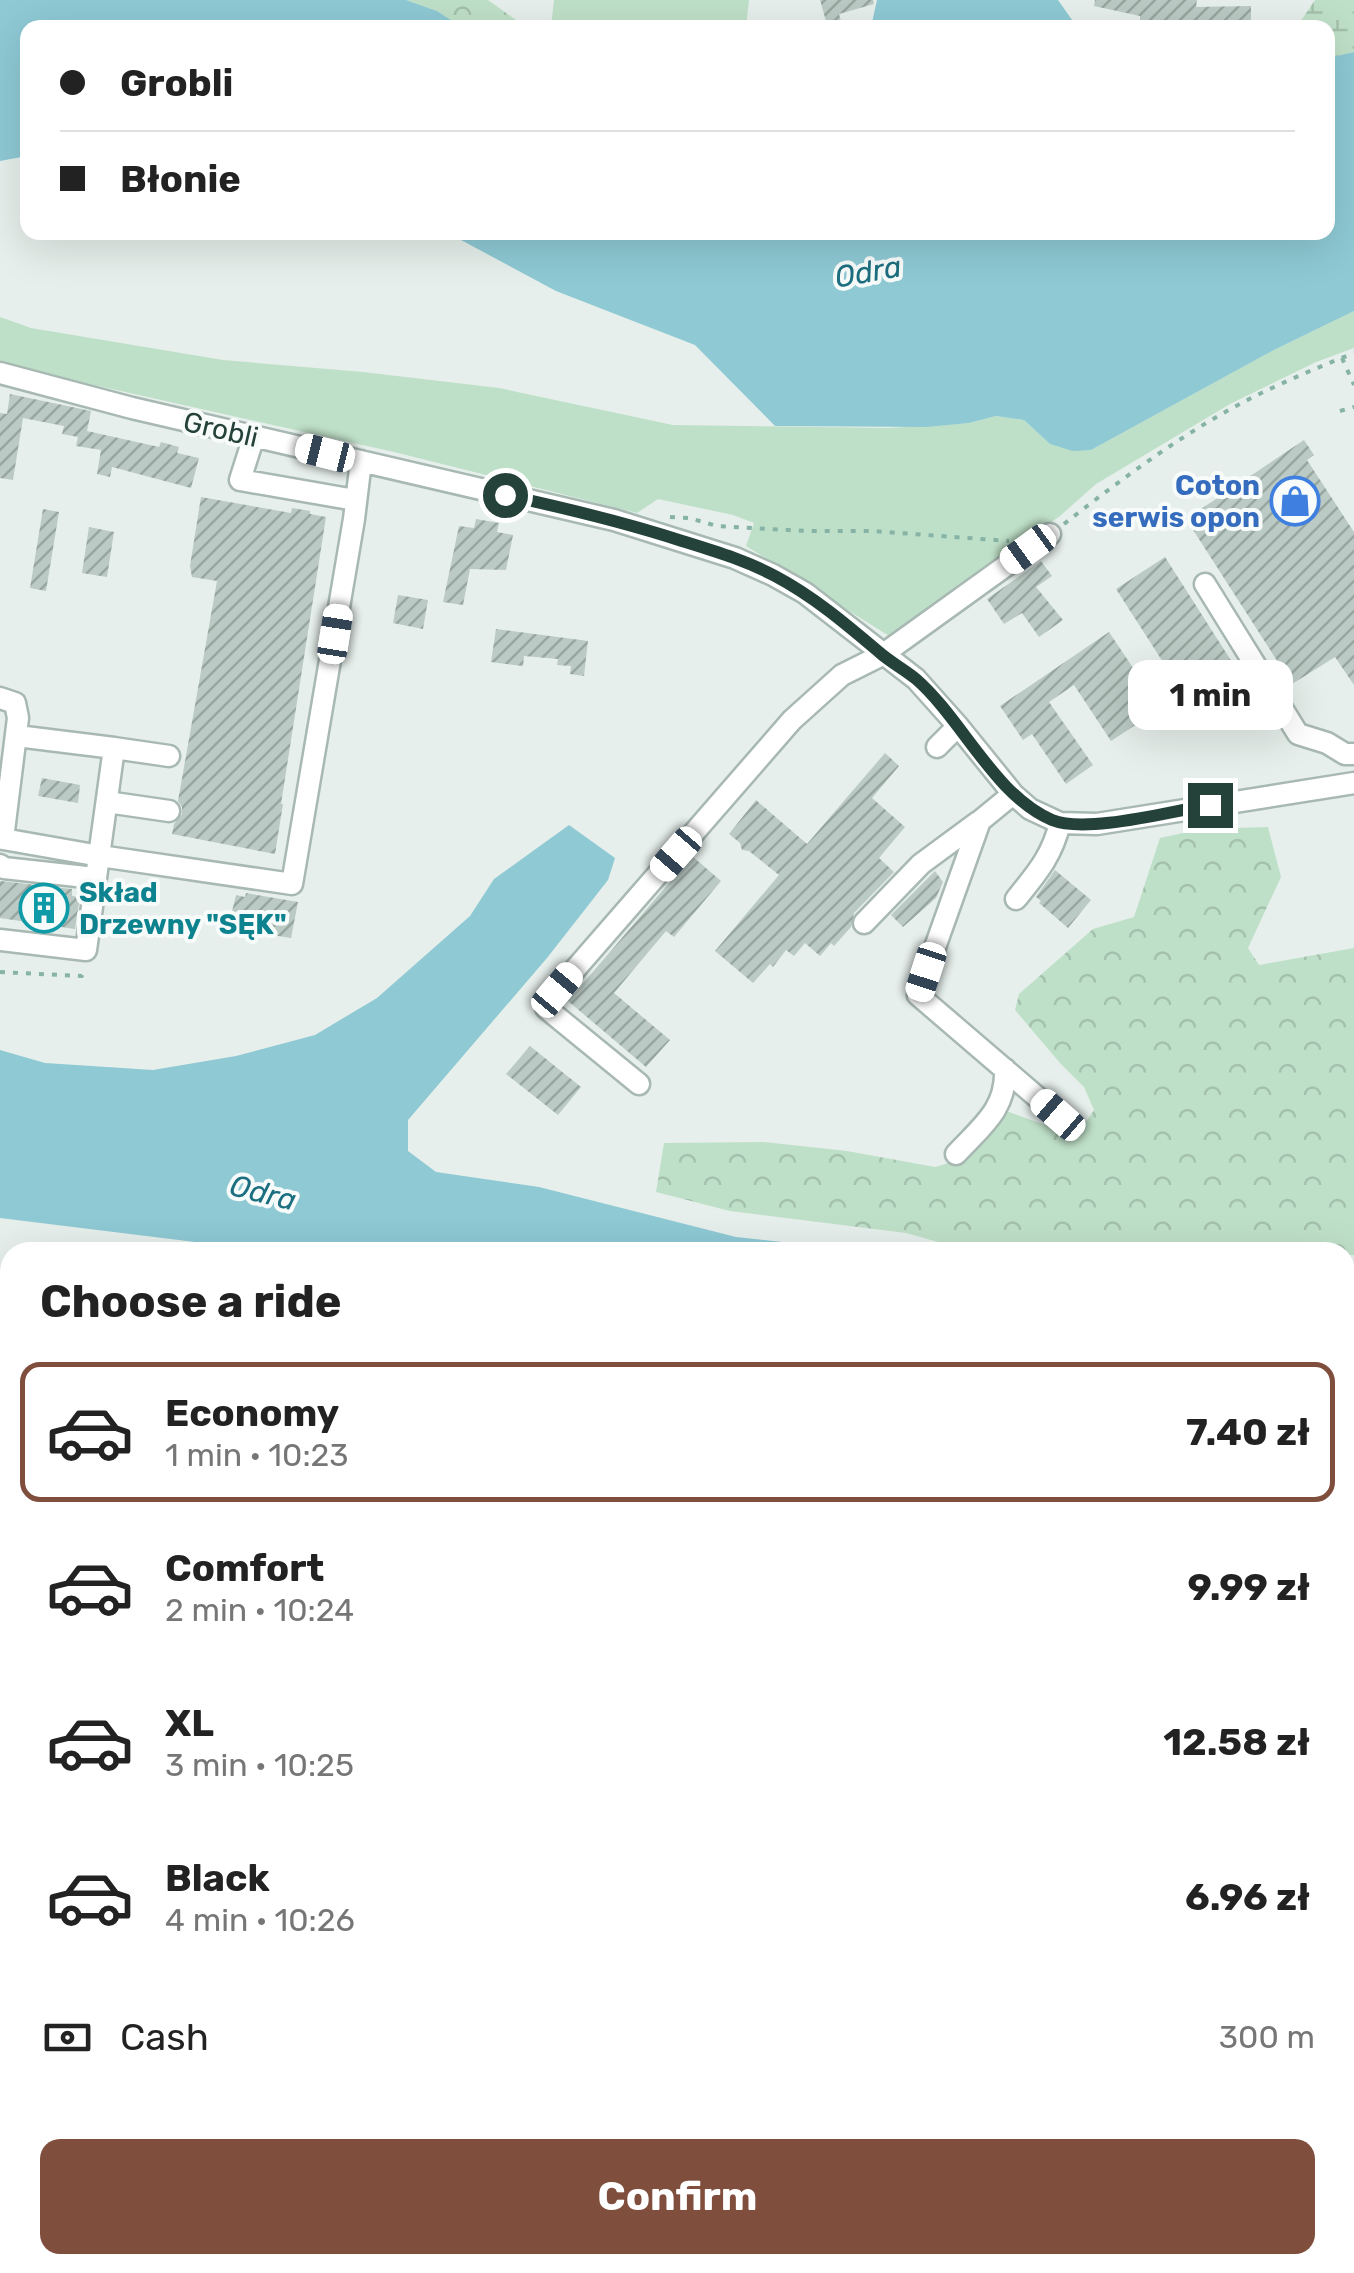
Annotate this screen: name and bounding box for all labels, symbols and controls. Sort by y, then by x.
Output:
text: Grobli [120,60,233,106]
text: Błonie [120,156,241,202]
water label: Odra [832,248,904,296]
street label: Grobli [180,405,262,454]
car [292,431,358,475]
place label: Coton serwis opon [1092,469,1260,534]
route start [483,473,528,518]
shop icon: Coton serwis opon [1269,475,1321,527]
car [995,519,1061,579]
car [315,602,355,666]
callout: 1 min [1128,660,1292,730]
text: 1 min [1170,676,1251,714]
route end [1188,783,1233,828]
car [645,822,707,886]
place label: Skład Drzewny "SĘK" [79,876,287,941]
building icon: Skład Drzewny "SĘK" [18,882,70,934]
car [902,939,950,1005]
car [526,957,588,1023]
car [1026,1084,1090,1146]
water label: Odra [226,1167,300,1219]
text: Choose a ride [40,1275,342,1328]
icon: car [45,1387,135,1477]
text: Economy [165,1390,339,1436]
text: 7.40 zł [1186,1409,1310,1455]
text: 1 min · 10:23 [165,1436,349,1474]
icon: car [45,1542,135,1632]
text: Comfort [165,1545,324,1591]
text: 9.99 zł [1187,1564,1310,1610]
text: 2 min · 10:24 [165,1591,354,1629]
icon: car [45,1697,135,1787]
text: XL [165,1700,214,1746]
text: 12.58 zł [1163,1719,1310,1765]
text: 3 min · 10:25 [165,1746,354,1784]
icon: car [45,1852,135,1942]
text: Black [165,1855,270,1901]
text: 6.96 zł [1185,1874,1310,1920]
text: 4 min · 10:26 [165,1901,355,1939]
icon: cash [40,2010,95,2065]
text: Cash [120,2014,209,2060]
text: 300 m [1219,2018,1315,2056]
button: Confirm [40,2139,1315,2254]

